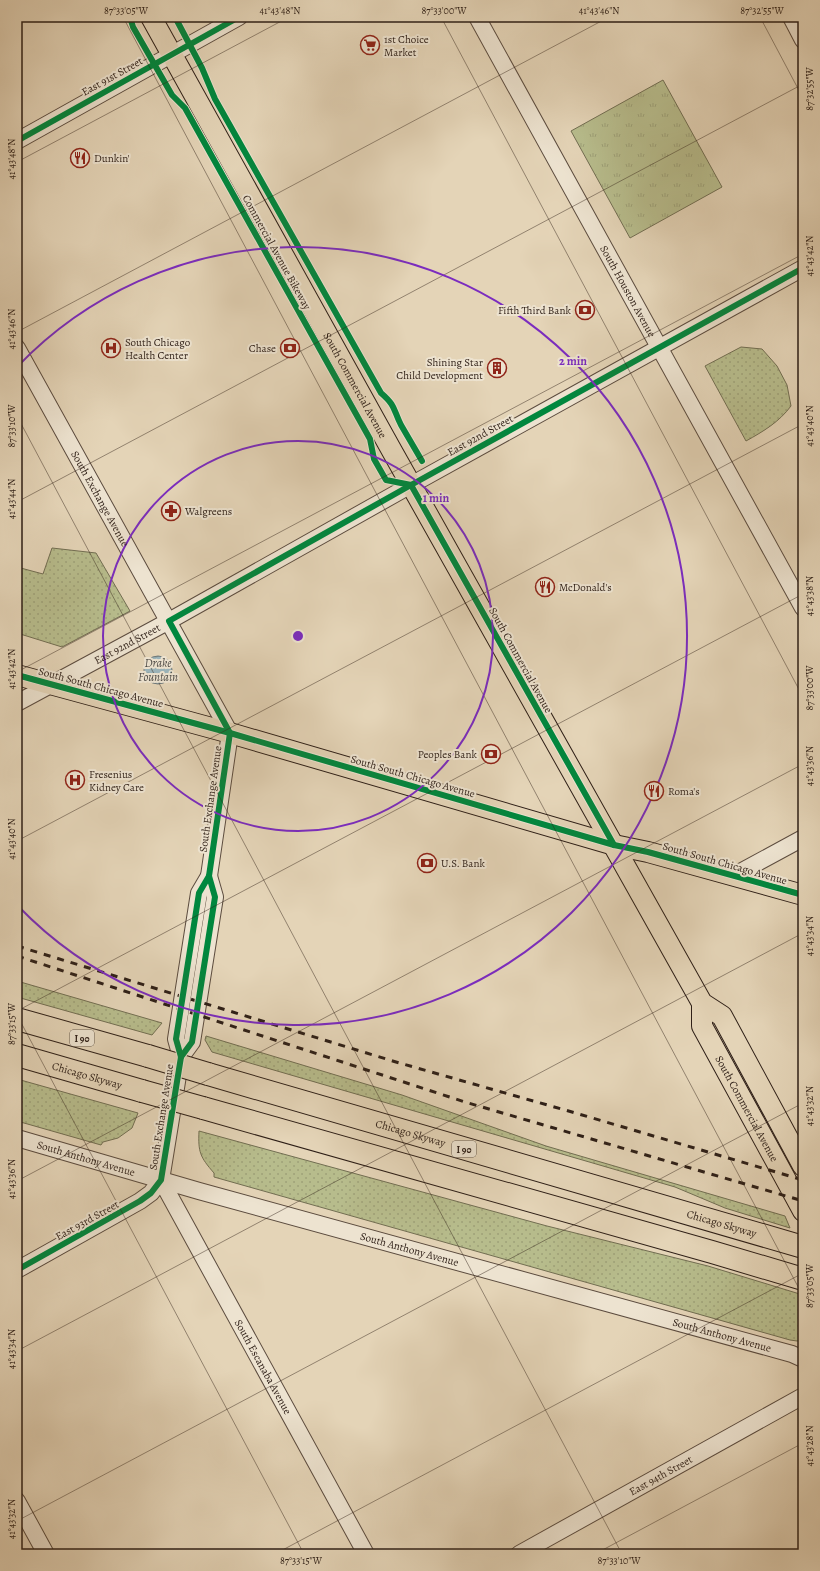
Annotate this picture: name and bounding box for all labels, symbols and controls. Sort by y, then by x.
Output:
text: 87°33'05"W [104,4,149,17]
text: 41°43'48"N [260,4,300,17]
text: 87°33'00"W [421,4,467,17]
text: 41°43'46"N [579,4,619,17]
text: 87°32'55"W [740,4,784,17]
place label: 1st Choice Market [384,32,429,60]
supermarket icon: 1st Choice Market [359,34,381,56]
street label: East 91st Street [79,53,146,99]
text: 87°32'55"W [803,67,816,111]
text: 41°43'48"N [5,139,18,179]
restaurant icon: Dunkin' [69,147,91,169]
place label: Dunkin' [94,151,129,166]
street label: Commercial Avenue Bikeway [239,192,315,313]
text: 41°43'42"N [803,236,816,276]
street label: South Houston Avenue [596,243,659,340]
bank icon: Fifth Third Bank [574,299,596,321]
place label: Fifth Third Bank [498,303,572,318]
text: 41°43'46"N [5,309,18,349]
street label: South Commercial Avenue [320,330,390,441]
place label: South Chicago Health Center [125,335,191,363]
hospital icon: South Chicago Health Center [100,337,122,359]
bank icon: Chase [279,337,301,359]
place label: Chase [249,341,276,356]
text: 2 min [559,353,587,369]
place label: Shining Star Child Development [396,355,483,383]
building icon: Shining Star Child Development [486,357,508,379]
text: 87°33'10"W [5,404,18,448]
text: 41°43'40"N [803,405,816,447]
street label: East 92nd Street [445,411,516,460]
street label: South Exchange Avenue [67,448,132,549]
text: 41°43'44"N [5,479,18,519]
text: 1 min [423,490,450,506]
pharmacy icon: Walgreens [160,500,182,522]
place label: Walgreens [184,504,232,519]
restaurant icon: McDonald's [534,576,556,598]
text: 41°43'38"N [803,576,816,616]
place label: McDonald's [559,580,612,595]
street label: South Commercial Avenue [485,605,556,716]
street label: East 92nd Street [91,620,163,668]
centre of rings [291,629,305,643]
text: 41°43'42"N [5,649,18,689]
water label: Drake Fountain [138,655,178,685]
street label: South South Chicago Avenue [37,664,165,711]
text: 87°33'00"W [803,665,816,711]
bank icon: Peoples Bank [480,743,502,765]
street label: South Exchange Avenue [196,745,225,853]
text: 41°43'36"N [803,746,816,786]
place label: Peoples Bank [418,747,478,762]
street label: South South Chicago Avenue [349,752,477,801]
place label: Fresenius Kidney Care [89,767,144,795]
hospital icon: Fresenius Kidney Care [64,769,86,791]
restaurant icon: Roma's [643,780,665,802]
place label: Roma's [668,784,700,799]
text: 41°43'40"N [5,818,18,860]
street label: South South Chicago Avenue [661,839,789,888]
bank icon: U.S. Bank [416,852,438,874]
place label: U.S. Bank [441,856,485,871]
text: 41°43'34"N [803,916,816,956]
text: 87°33'15"W [5,1002,18,1045]
road number: I 90 [70,1030,94,1046]
street label: South Commercial Avenue [712,1053,782,1165]
street label: Chicago Skyway [50,1058,124,1093]
street label: South Exchange Avenue [146,1063,177,1171]
text: 41°43'32"N [803,1086,816,1126]
street label: Chicago Skyway [374,1116,447,1151]
street label: South Anthony Avenue [35,1137,137,1180]
road number: I 90 [452,1141,476,1157]
text: 41°43'36"N [5,1159,18,1199]
street label: East 93rd Street [53,1197,122,1244]
street label: Chicago Skyway [685,1207,758,1241]
street label: South Anthony Avenue [358,1229,461,1270]
text: 87°33'05"W [803,1263,816,1308]
street label: South Anthony Avenue [671,1315,773,1356]
street label: South Escanaba Avenue [231,1317,295,1417]
text: 41°43'34"N [5,1329,18,1369]
text: 41°43'28"N [803,1425,816,1467]
street label: East 94th Street [626,1452,696,1499]
text: 41°43'32"N [5,1499,18,1539]
text: 87°33'15"W [280,1554,323,1567]
text: 87°33'10"W [597,1554,641,1567]

